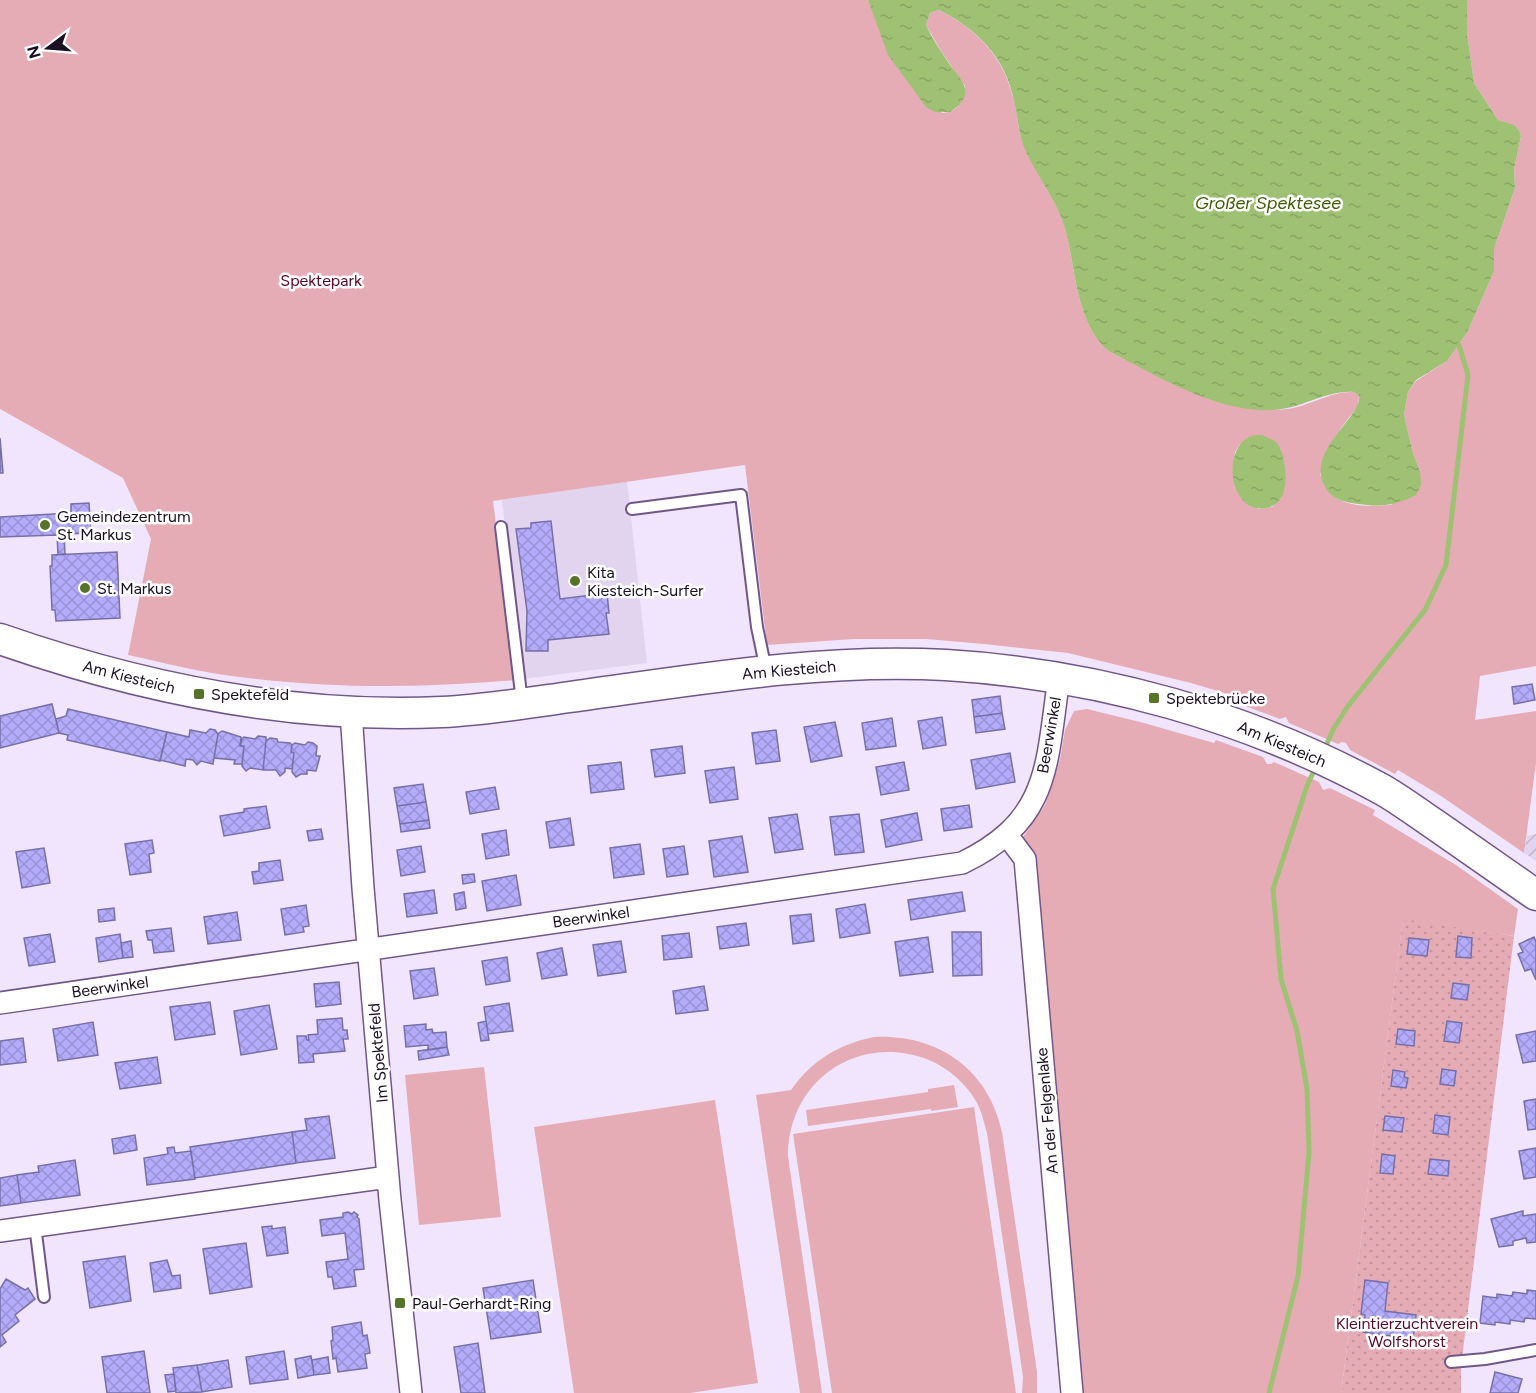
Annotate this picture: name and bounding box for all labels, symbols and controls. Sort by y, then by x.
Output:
north arrow [18,18,78,78]
text: N [23,43,45,61]
water label: Großer Spektesee [1195,192,1341,214]
park label: Spektepark [280,271,362,290]
place label: Gemeindezentrum St. Markus [57,507,191,544]
marker: Gemeindezentrum St. Markus [38,518,52,532]
place label: Kita Kiesteich-Surfer [587,563,704,600]
marker: Kita Kiesteich-Surfer [568,574,582,588]
place label: St. Markus [97,579,171,598]
marker: St. Markus [78,581,92,595]
street label: Am Kiesteich [81,656,177,698]
street label: Am Kiesteich [741,656,837,684]
place label: Spektefeld [211,685,289,704]
marker: Spektefeld [192,687,206,701]
place label: Spektebrücke [1166,689,1265,708]
marker: Spektebrücke [1147,691,1161,705]
street label: Beerwinkel [1033,695,1065,775]
street label: Am Kiesteich [1235,717,1329,771]
street label: Beerwinkel [551,902,631,932]
street label: Beerwinkel [70,972,150,1002]
street label: Im Spektefeld [364,1002,392,1104]
street label: An der Felgenlake [1032,1047,1062,1175]
place label: Paul-Gerhardt-Ring [412,1294,551,1313]
marker: Paul-Gerhardt-Ring [393,1296,407,1310]
park label: Kleintierzuchtverein Wolfshorst [1336,1314,1478,1351]

